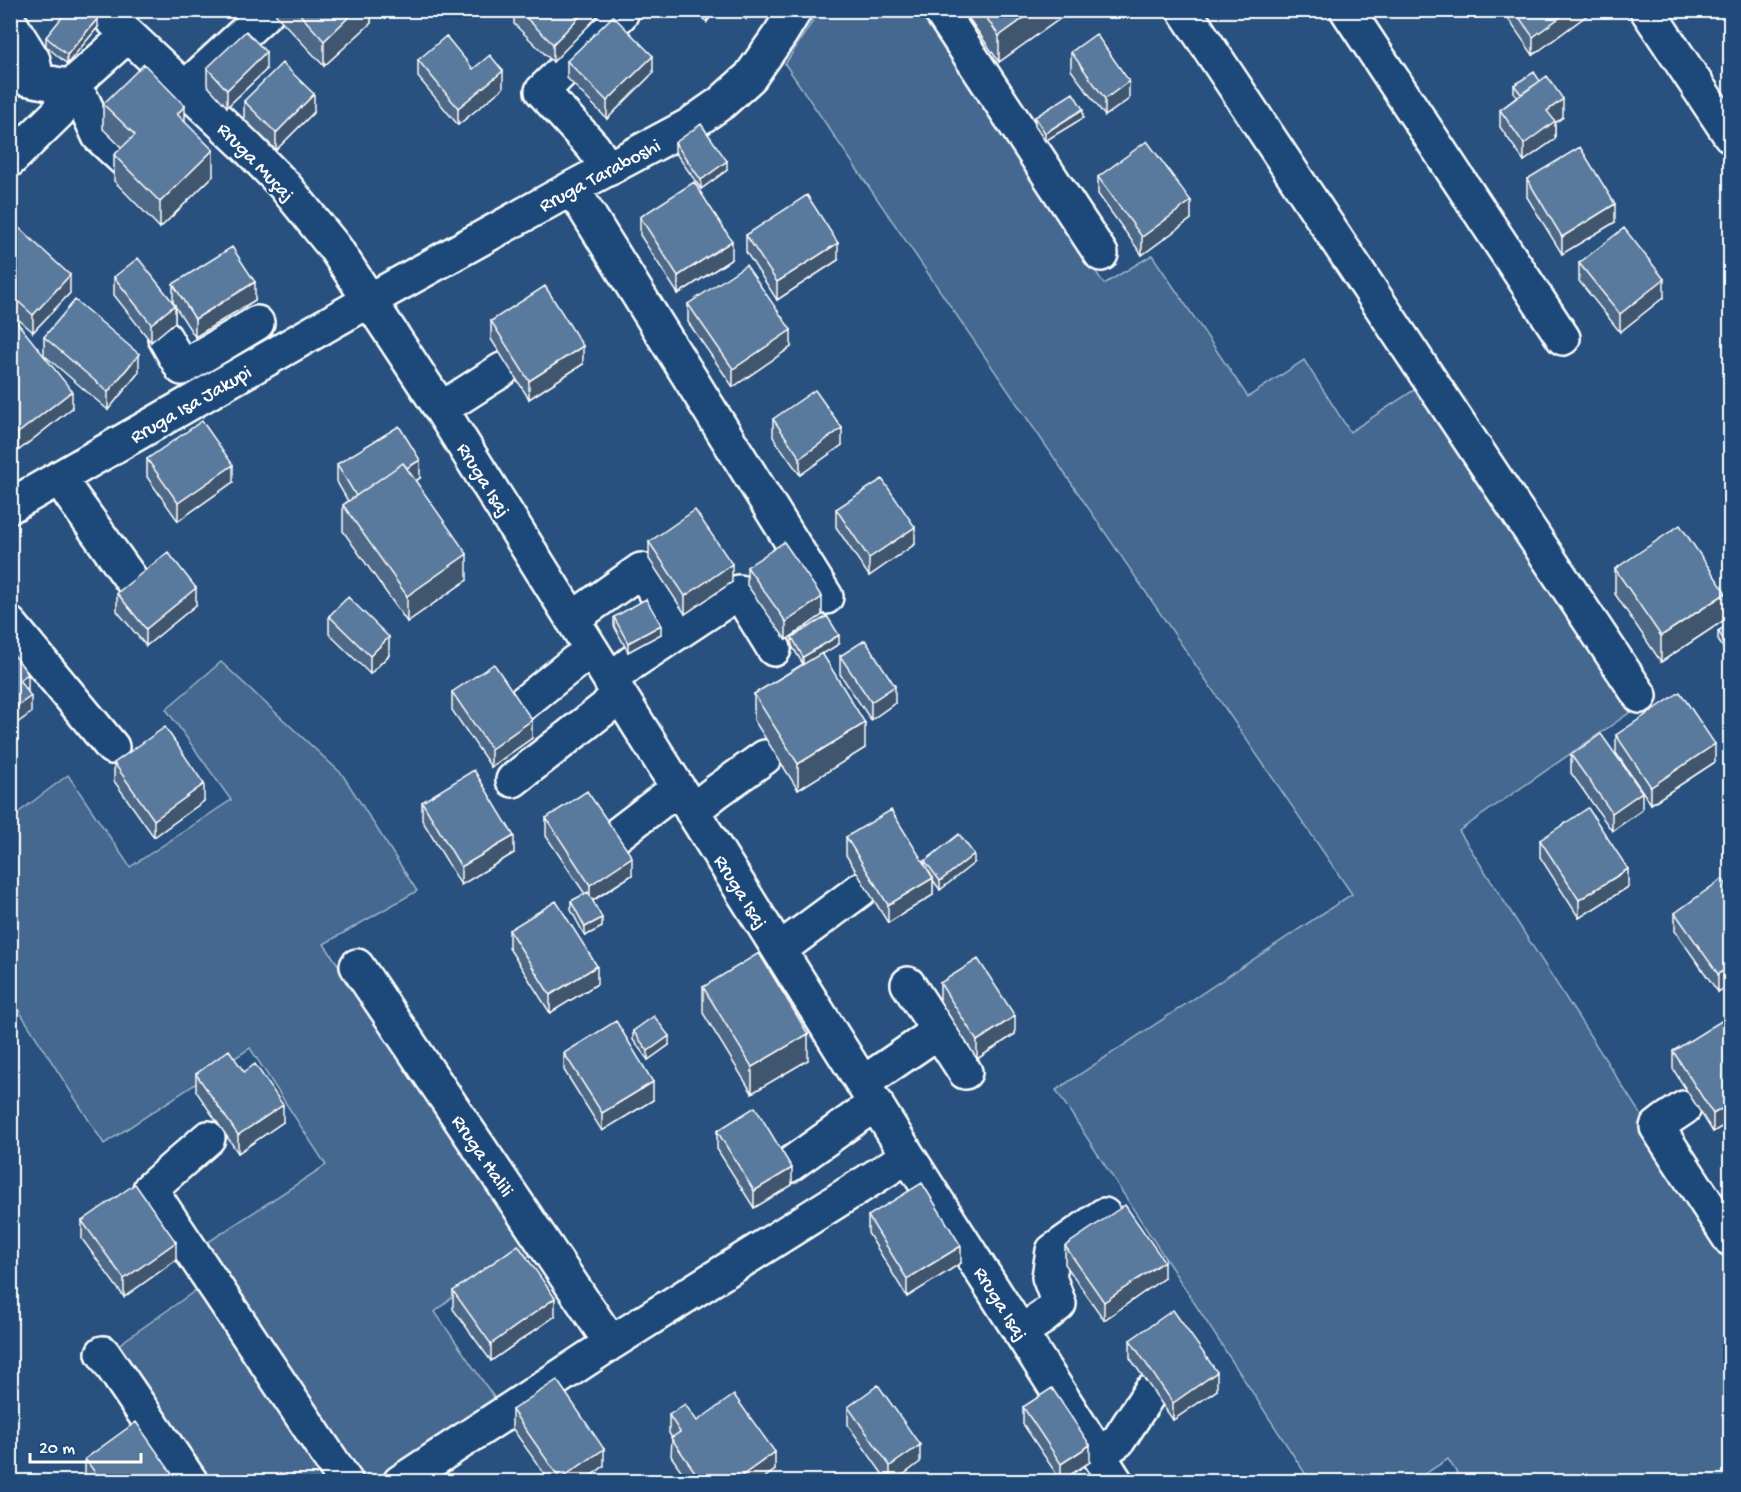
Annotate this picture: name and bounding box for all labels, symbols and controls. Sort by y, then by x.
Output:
street label: Rruga Muçaj [211,119,298,208]
street label: Rruga Taraboshi [536,135,665,219]
street label: Rruga Isa Jakupi [127,362,257,450]
street label: Rruga Isaj [450,439,514,522]
street label: Rruga Isaj [707,851,771,934]
street label: Rruga Halili [445,1111,517,1202]
street label: Rruga Isaj [967,1263,1031,1346]
scale bar [30,1426,141,1464]
text: 20 m [39,1439,75,1460]

